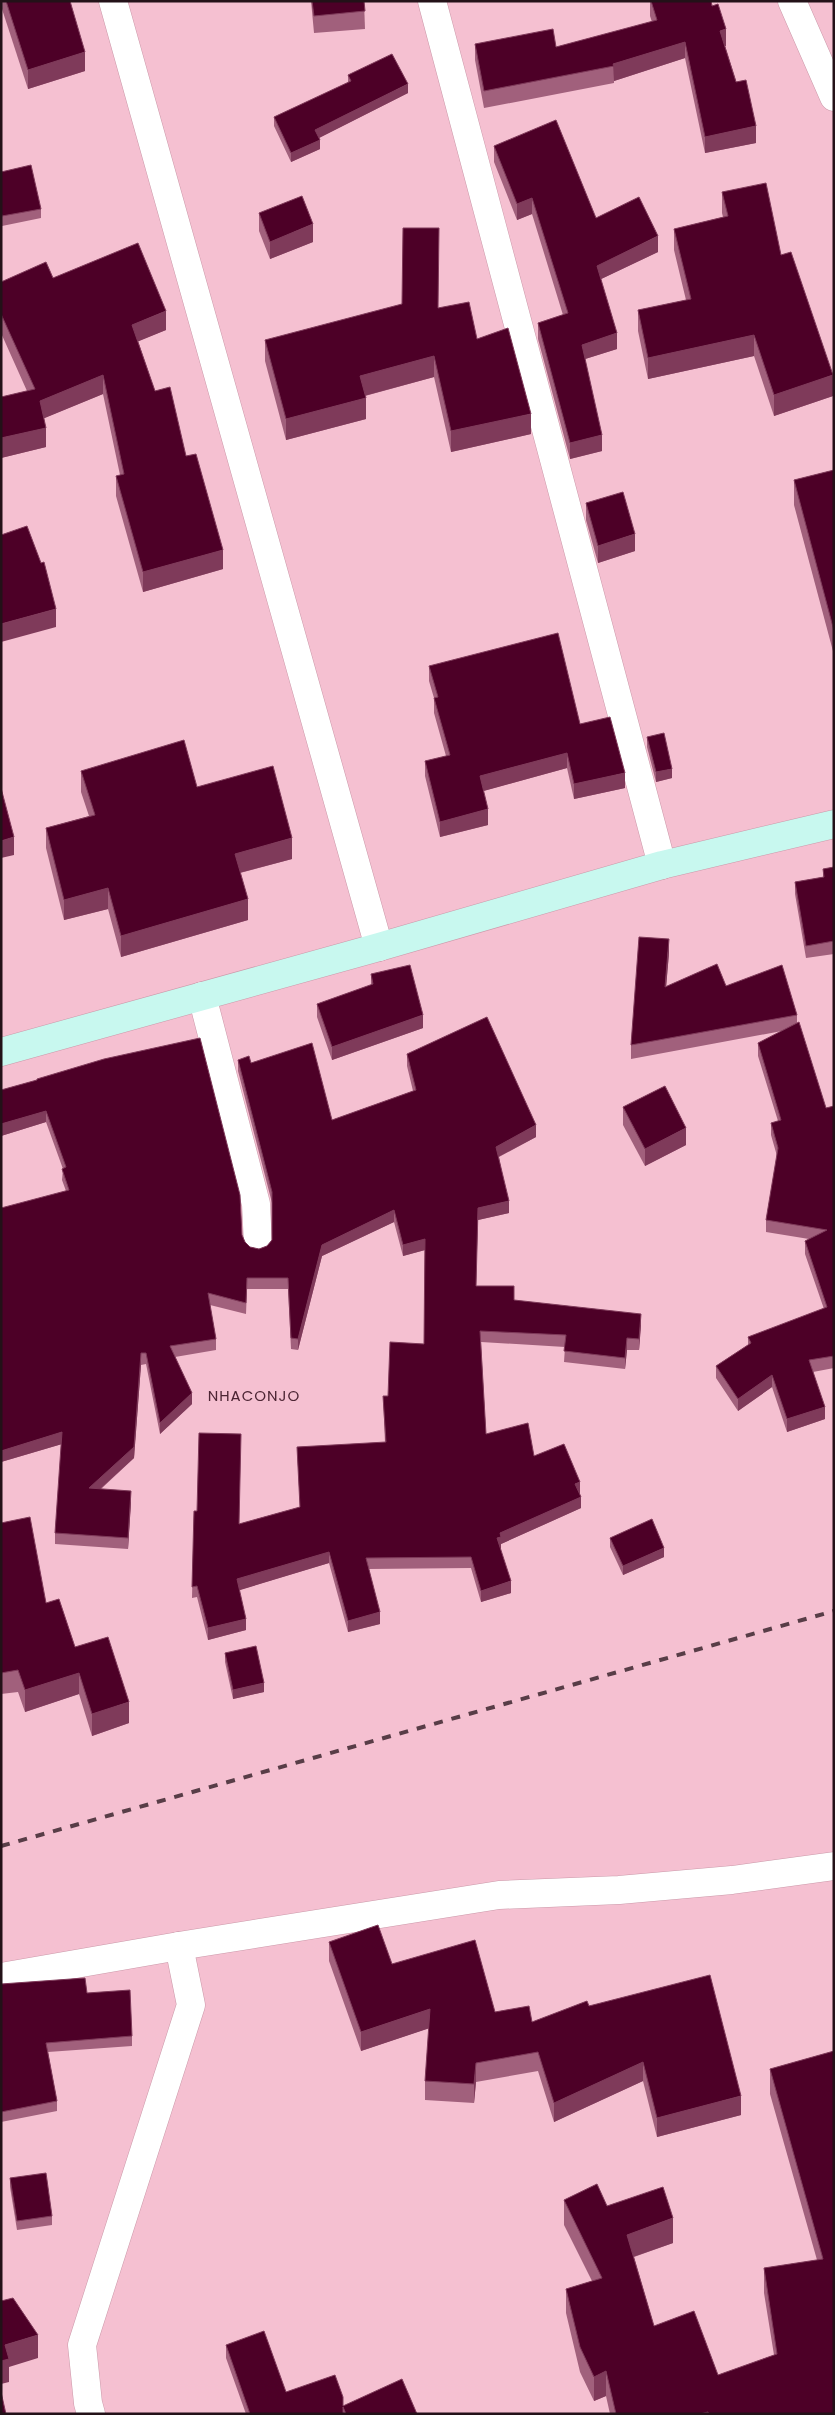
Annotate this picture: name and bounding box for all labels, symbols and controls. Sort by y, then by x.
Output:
district label: NHACONJO [208,1385,300,1406]

